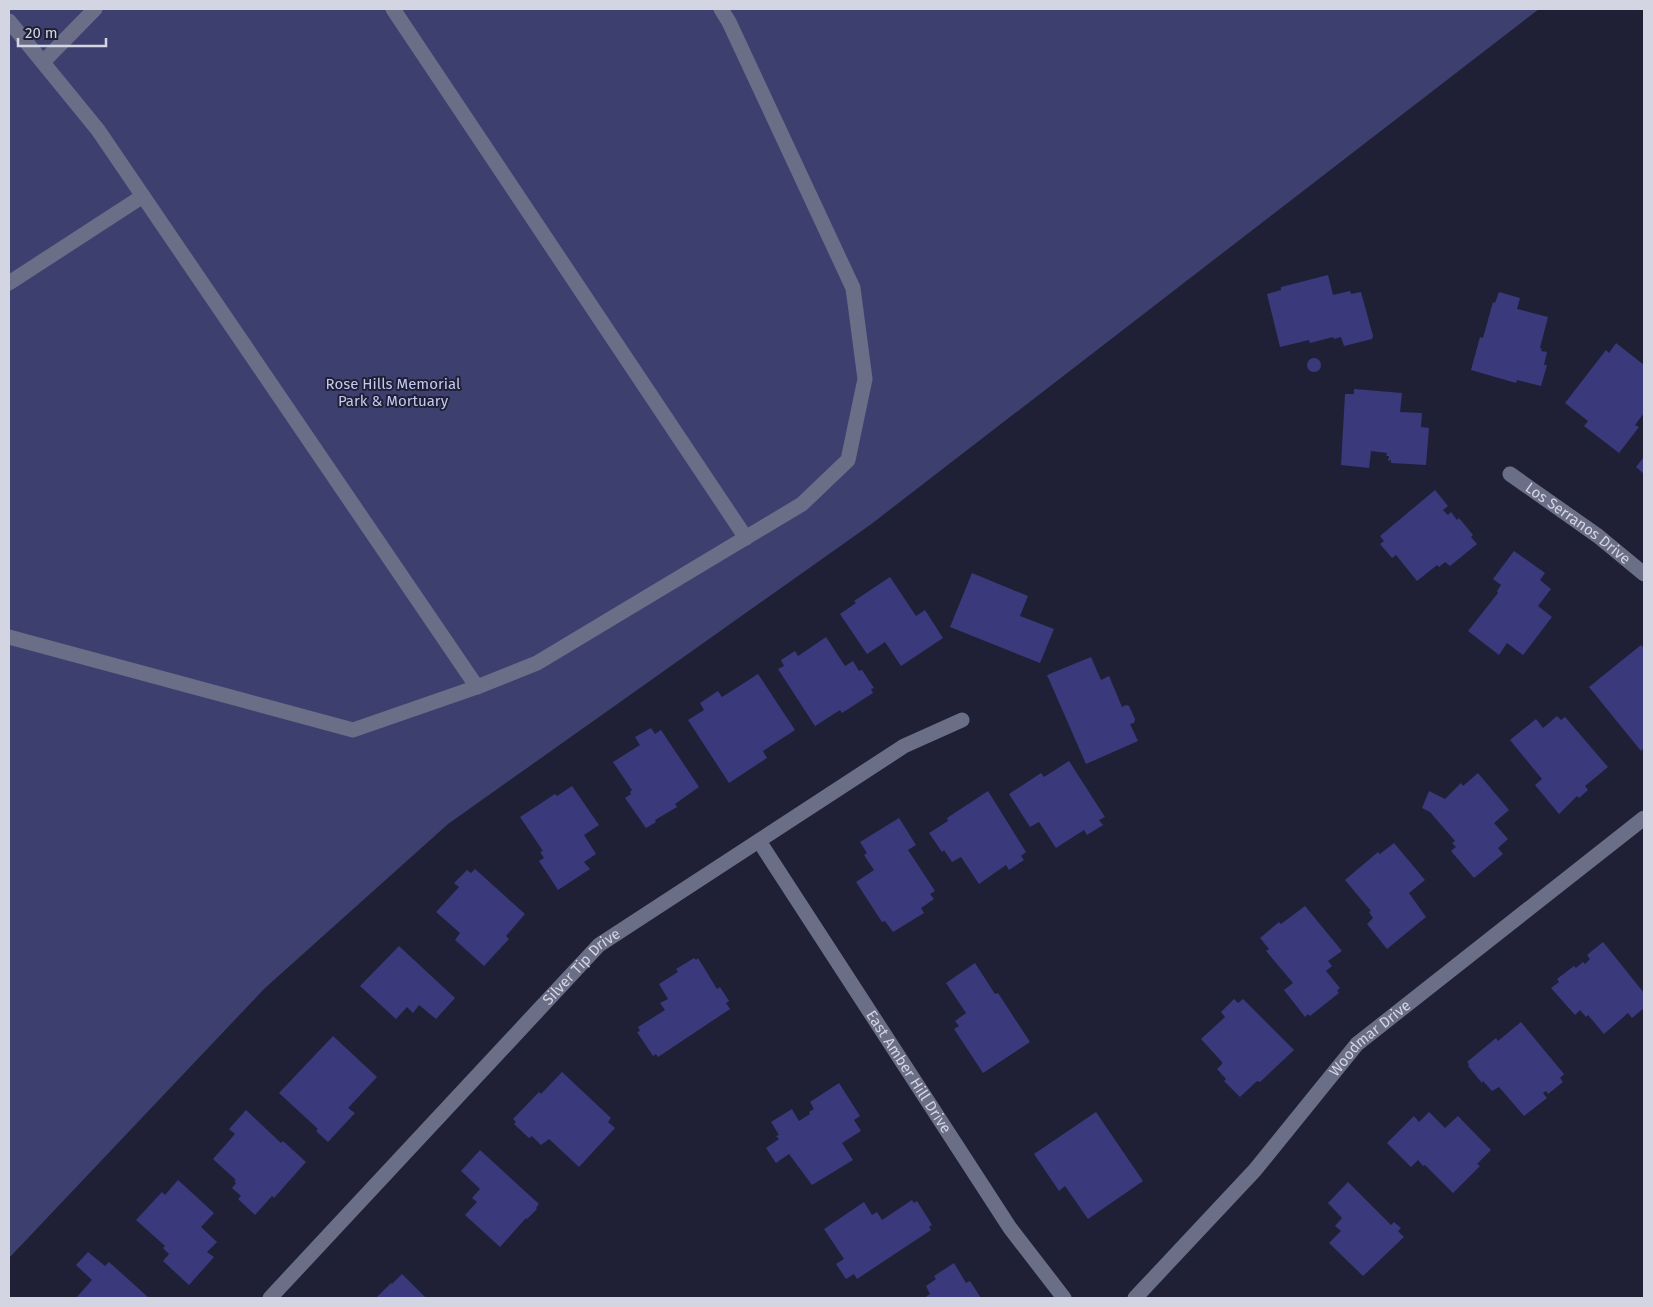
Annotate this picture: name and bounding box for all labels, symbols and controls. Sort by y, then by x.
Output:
scale bar [18,15,105,47]
text: 20 m [25,24,58,42]
park label: Rose Hills Memorial Park & Mortuary [326,375,461,410]
street label: Los Serranos Drive [1522,479,1634,568]
street label: Silver Tip Drive [539,925,624,1009]
street label: Woodmar Drive [1325,996,1414,1080]
street label: East Amber Hill Drive [862,1007,955,1137]

